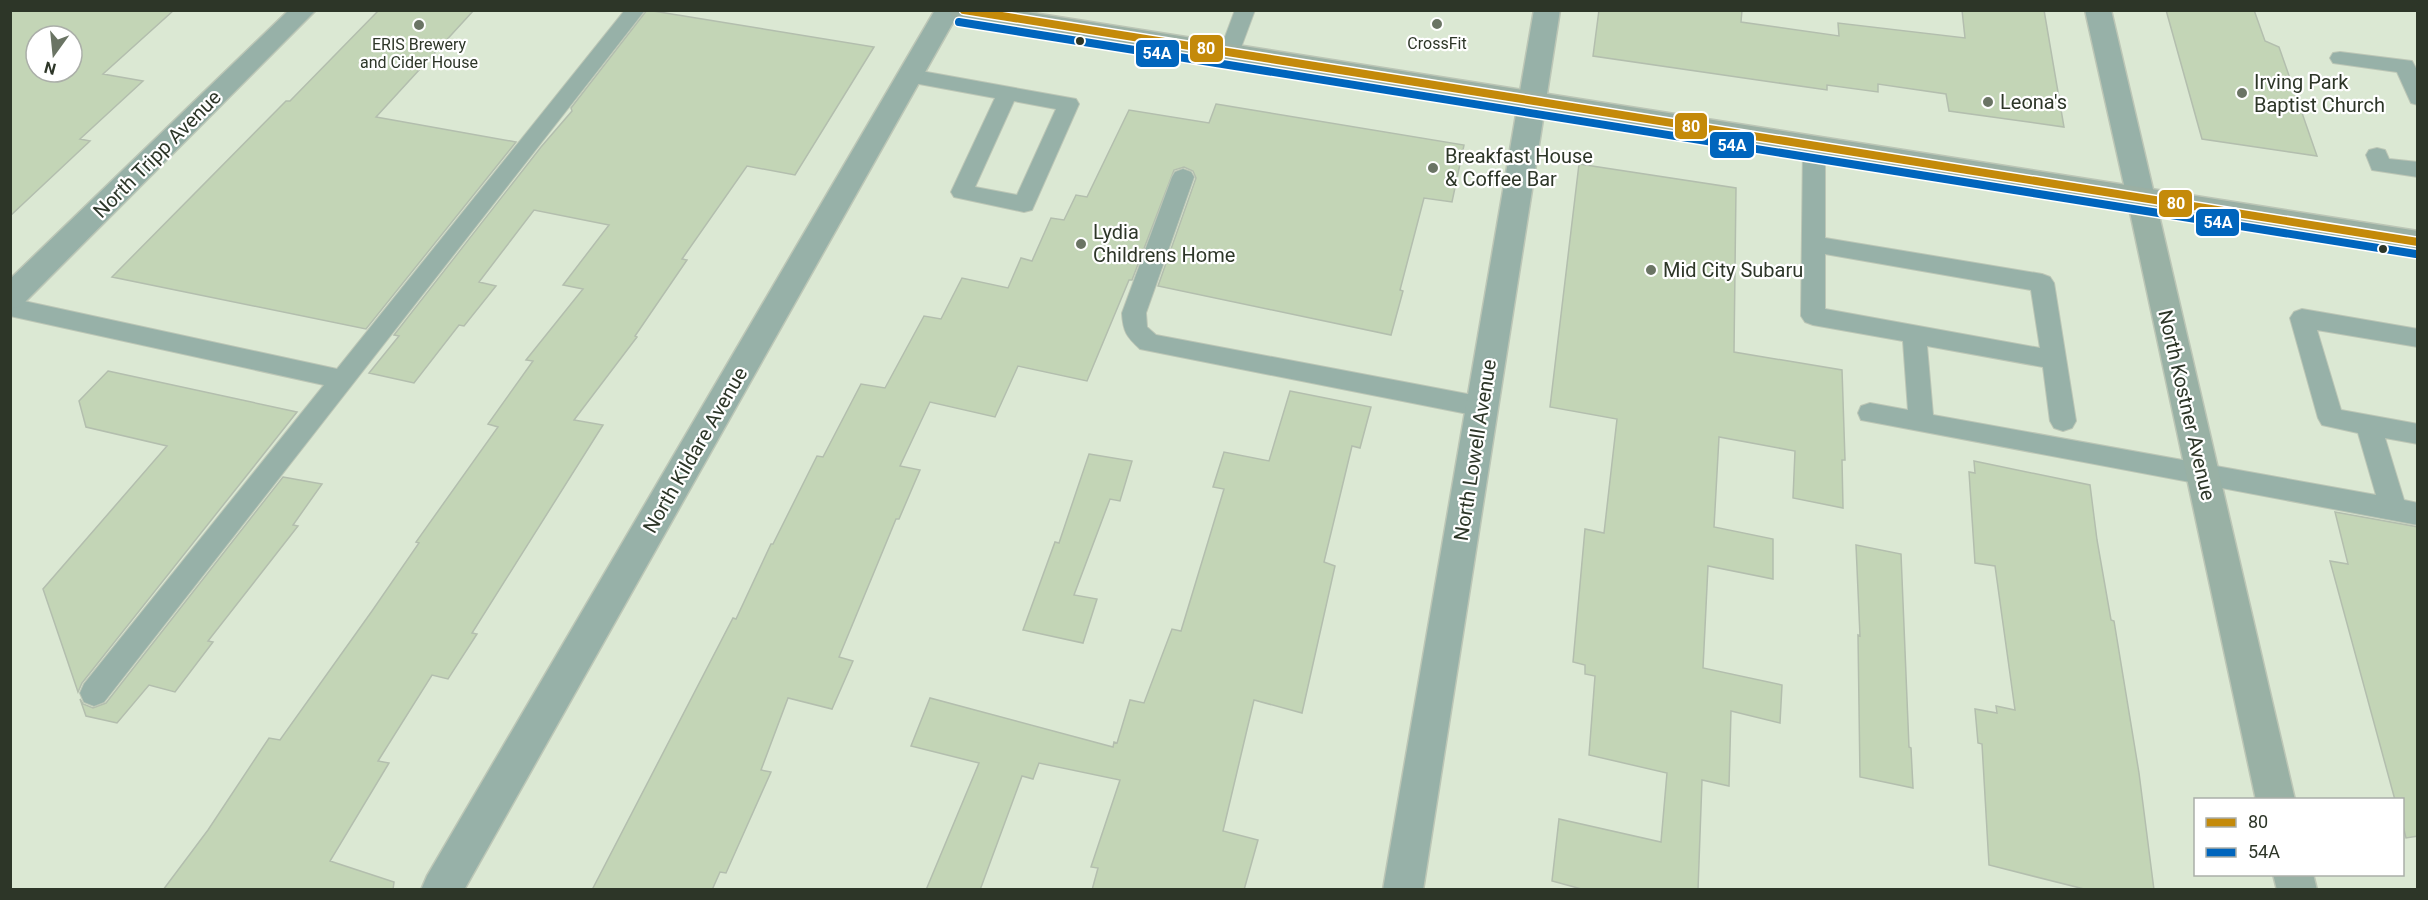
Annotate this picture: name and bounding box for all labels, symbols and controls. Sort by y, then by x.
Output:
marker: CrossFit [1430,17,1444,31]
marker: ERIS Brewery and Cider House [412,18,426,32]
north arrow [24,24,84,84]
line badge: 80 [1189,34,1224,63]
place label: CrossFit [1407,34,1467,53]
place label: ERIS Brewery and Cider House [360,35,478,72]
unlabelled marker [1074,35,1086,47]
line badge: 54A [1135,39,1180,68]
text: 80 [1197,39,1215,58]
text: 54A [1142,44,1172,63]
text: N [42,57,58,79]
place label: Irving Park Baptist Church [2254,70,2385,117]
street label: North Tripp Avenue [88,85,226,223]
marker: Irving Park Baptist Church [2235,86,2249,100]
place label: Leona's [2000,90,2067,114]
marker: Leona's [1981,95,1995,109]
line badge: 80 [1674,112,1708,140]
text: 80 [1682,117,1700,136]
line badge: 54A [1709,131,1755,159]
text: 54A [1717,136,1747,155]
place label: Breakfast House & Coffee Bar [1445,144,1593,191]
marker: Breakfast House & Coffee Bar [1426,161,1440,175]
line badge: 80 [2158,189,2193,218]
text: 80 [2167,194,2185,213]
line badge: 54A [2195,208,2240,237]
text: 54A [2203,213,2233,232]
place label: Lydia Childrens Home [1093,220,1235,267]
marker: Lydia Childrens Home [1074,237,1088,251]
unlabelled marker [2377,243,2389,255]
place label: Mid City Subaru [1663,258,1803,282]
marker: Mid City Subaru [1644,263,1658,277]
street label: North Kostner Avenue [2153,307,2221,503]
street label: North Lowell Avenue [1449,358,1501,542]
street label: North Kildare Avenue [638,363,752,537]
legend [2194,798,2404,876]
text: 80 [2248,811,2268,832]
text: 54A [2248,841,2280,862]

